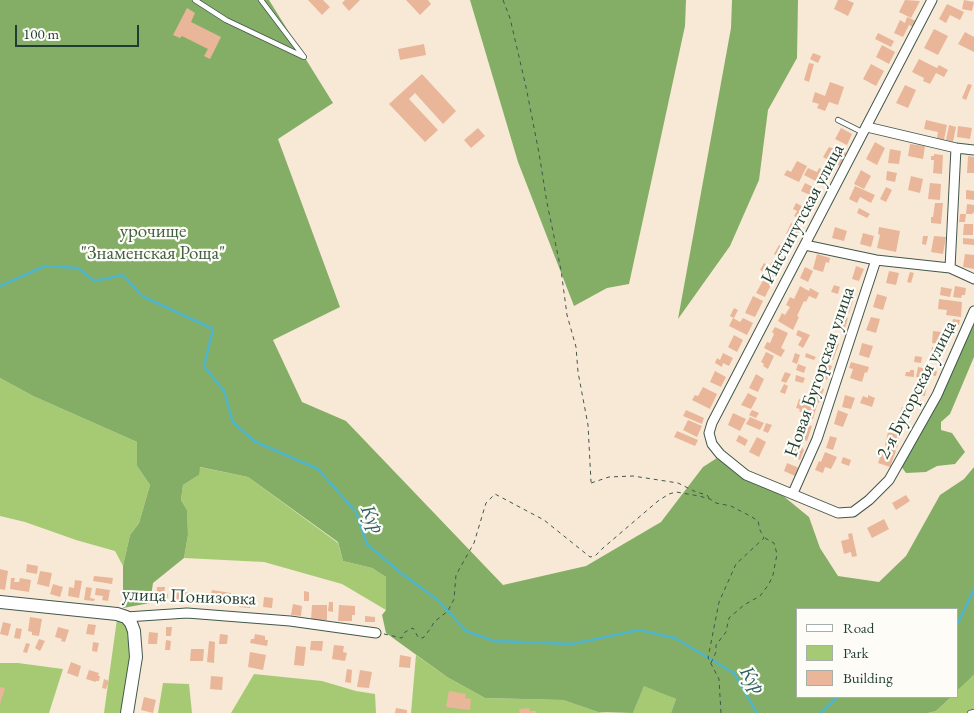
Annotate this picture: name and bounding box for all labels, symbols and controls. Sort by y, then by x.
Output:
scale bar [18,15,141,47]
text: 100 m [23,24,59,43]
street label: Институтская улица [757,140,849,288]
park label: урочище "Знаменская Роща" [81,221,225,265]
street label: Новая Бугорская улица [780,284,860,460]
street label: 2-я Бугорская улица [872,317,962,463]
water label: Кур [355,501,389,537]
street label: улица Понизовка [121,583,257,611]
legend [796,608,959,698]
text: Road [843,618,874,637]
text: Park [843,643,869,662]
water label: Кур [734,661,770,699]
text: Building [843,668,893,687]

